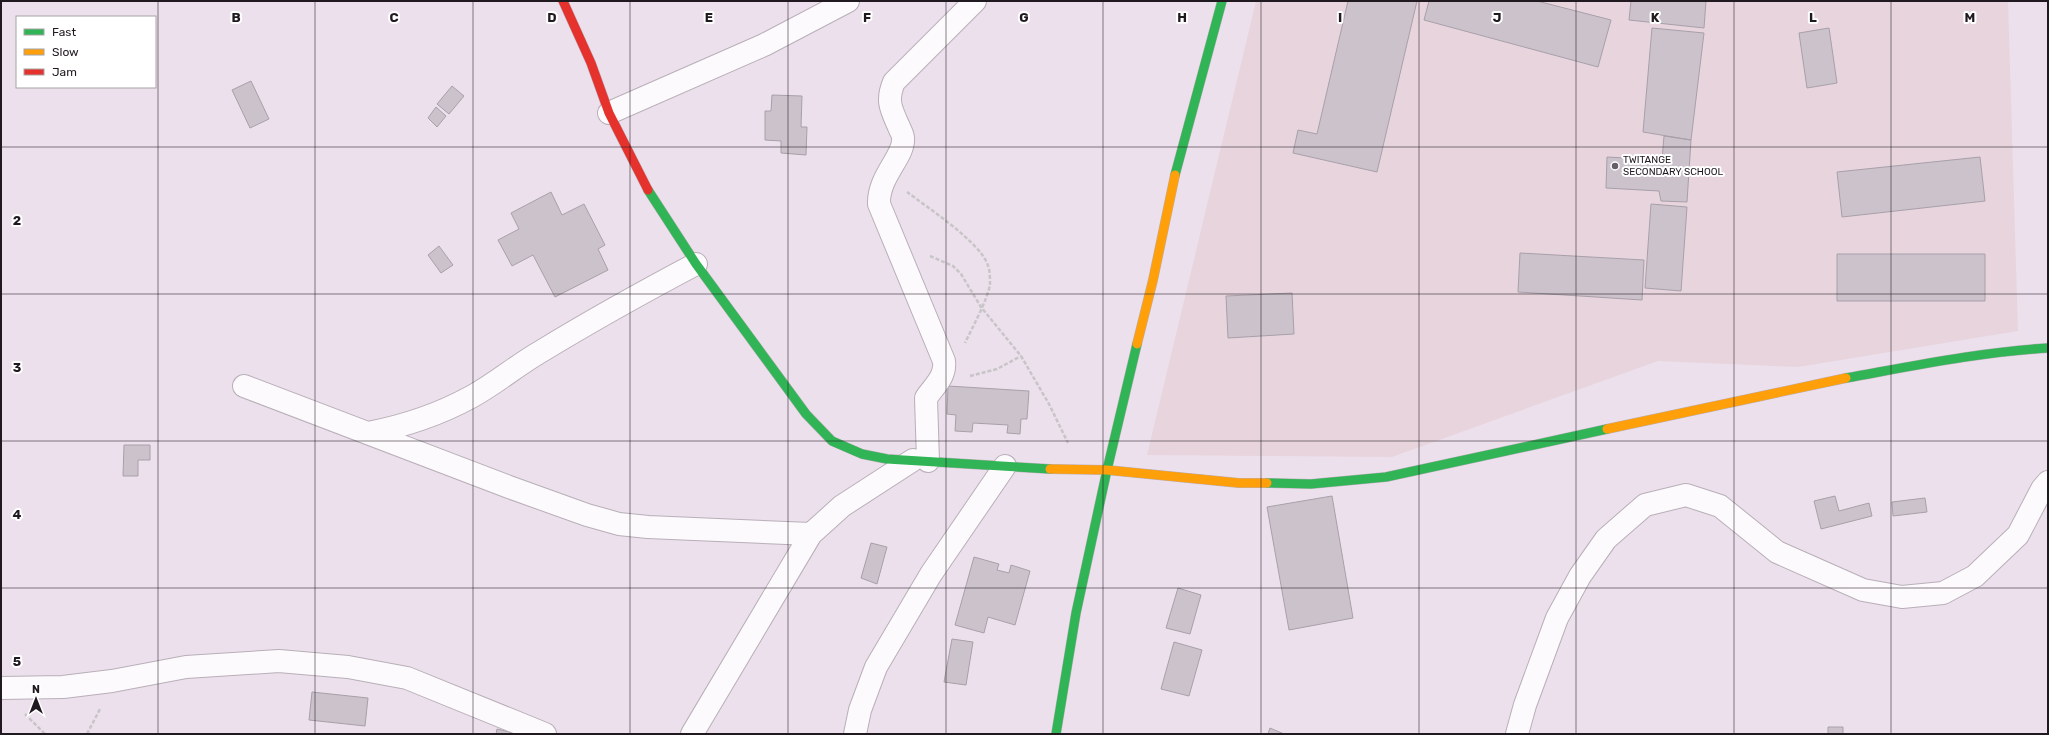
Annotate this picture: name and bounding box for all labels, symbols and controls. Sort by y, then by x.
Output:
text: B [231,10,241,25]
text: C [389,10,399,25]
text: D [547,10,557,25]
text: E [705,10,713,25]
text: F [863,10,871,25]
text: G [1019,10,1029,25]
text: H [1177,10,1187,25]
text: I [1338,10,1342,25]
text: J [1493,10,1501,25]
text: K [1651,10,1660,25]
text: L [1809,10,1817,25]
text: M [1965,10,1975,25]
legend [16,16,156,88]
text: Fast [52,25,76,39]
text: Slow [52,45,79,59]
text: Jam [52,65,77,79]
place label: TWITANGE SECONDARY SCHOOL [1623,154,1724,178]
marker: TWITANGE SECONDARY SCHOOL [1610,161,1620,171]
text: 2 [13,213,21,228]
text: 3 [13,360,22,375]
text: 4 [13,507,22,522]
text: 5 [13,654,21,669]
north arrow [16,679,56,719]
text: N [32,683,40,696]

